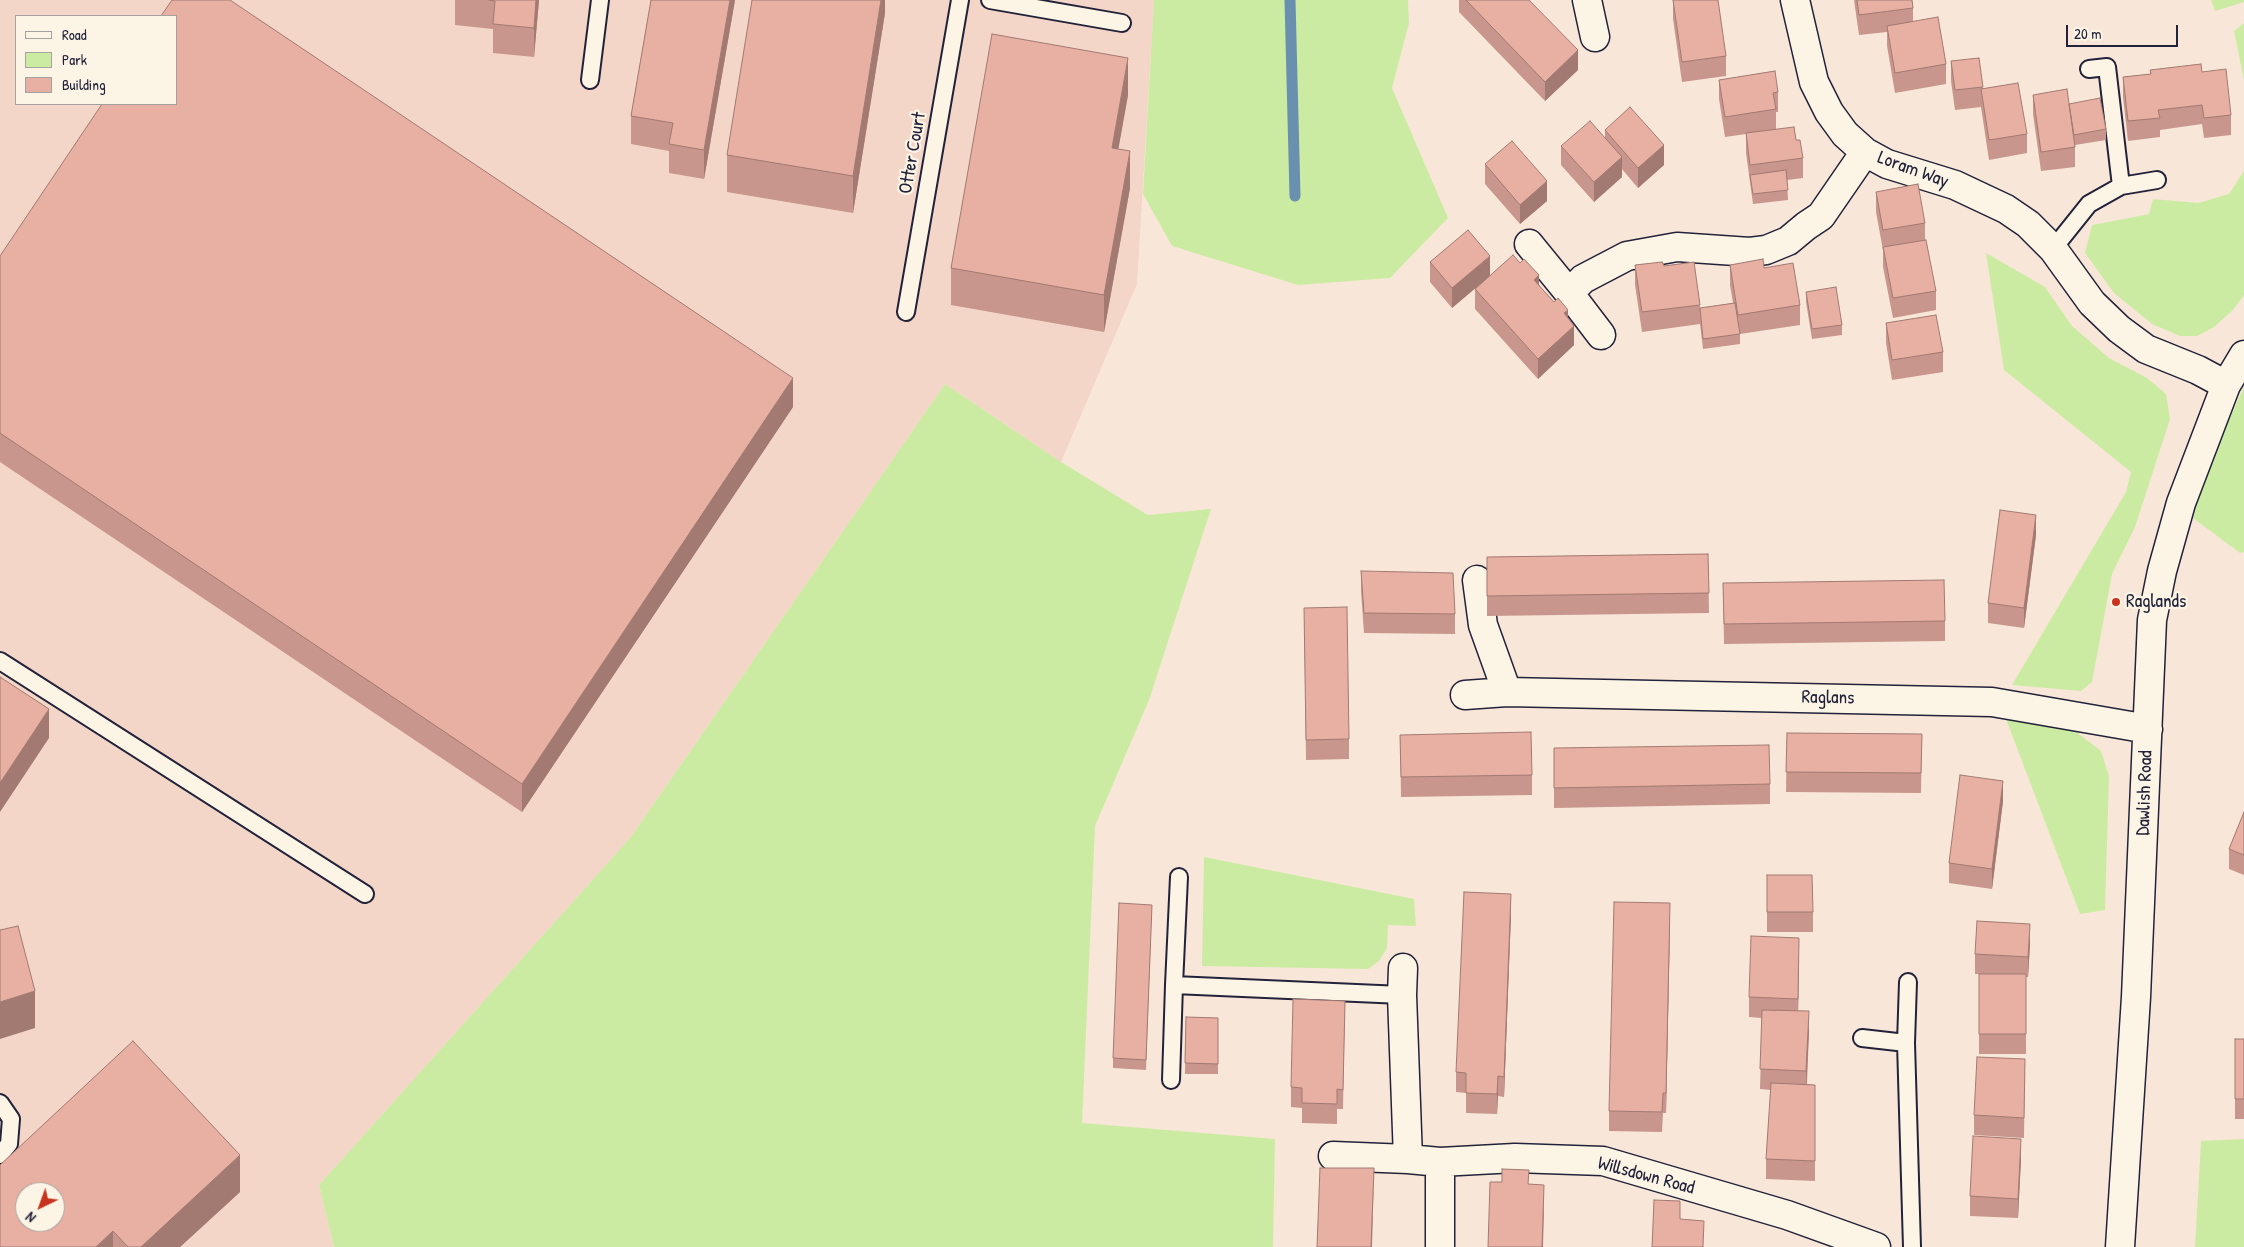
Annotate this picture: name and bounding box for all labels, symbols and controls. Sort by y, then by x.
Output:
legend [15,15,178,105]
scale bar [2069,15,2182,47]
text: 20 m [2074,23,2101,44]
text: Road [62,24,87,45]
text: Park [62,49,87,70]
text: Building [62,74,106,95]
street label: Otter Court [895,110,931,196]
street label: Loram Way [1874,147,1952,193]
place label: Raglands [2126,591,2186,613]
marker: Raglands [2110,596,2122,608]
street label: Raglans [1801,686,1855,710]
street label: Dawlish Road [2132,750,2158,836]
street label: Willsdown Road [1595,1152,1697,1200]
north arrow [15,1182,65,1232]
text: N [21,1208,39,1227]

